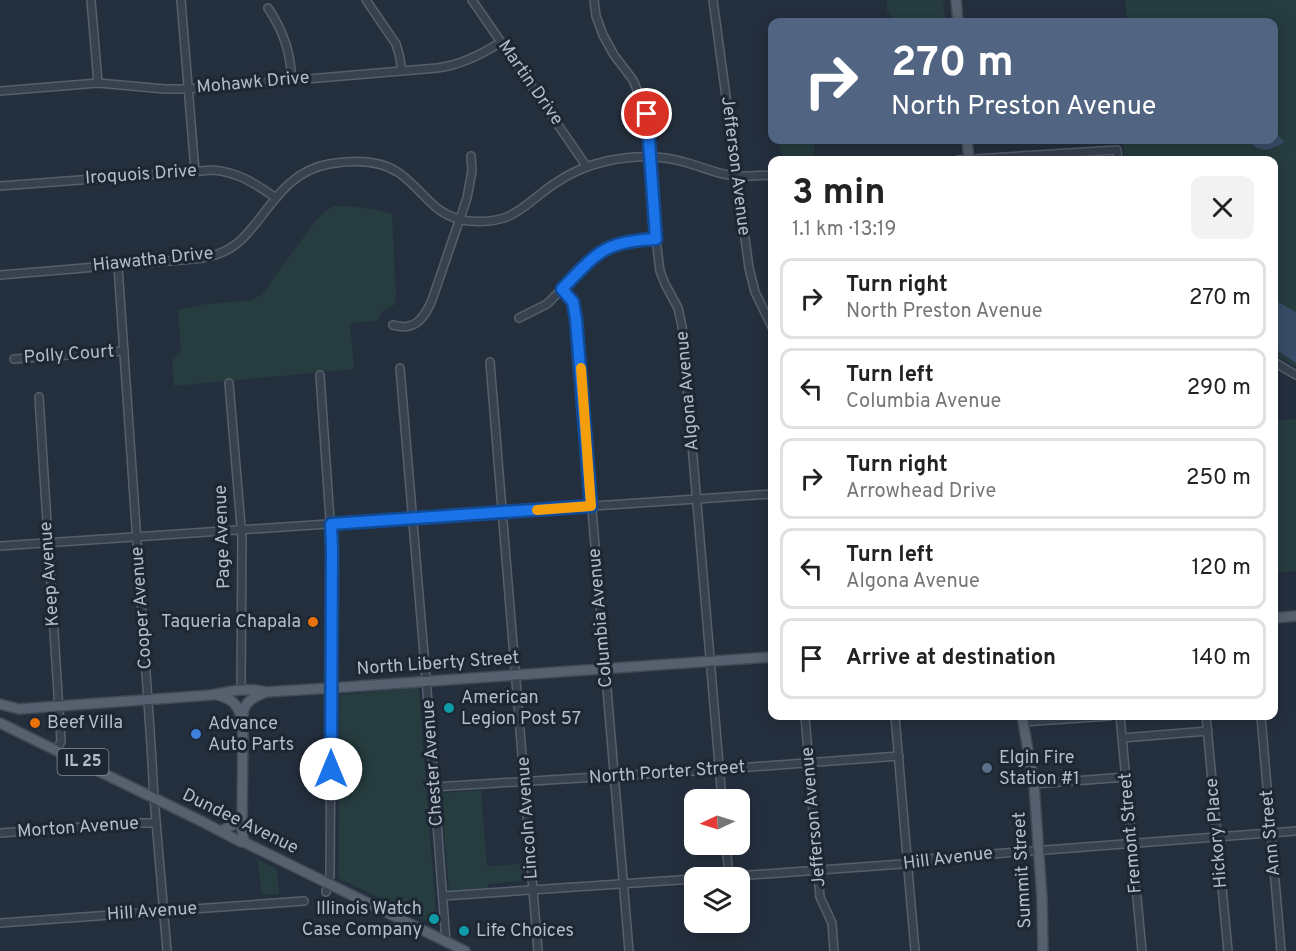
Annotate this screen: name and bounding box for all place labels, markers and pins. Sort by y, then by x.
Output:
pin [621,88,672,139]
place label: Taqueria Chapala [161,611,301,634]
marker: Taqueria Chapala [306,615,320,629]
place label: American Legion Post 57 [461,687,581,731]
marker: American Legion Post 57 [442,701,456,715]
place label: Beef Villa [47,712,123,735]
place label: Advance Auto Parts [208,713,294,757]
marker: Beef Villa [28,716,42,730]
marker: Advance Auto Parts [189,727,203,741]
place label: Elgin Fire Station #1 [999,747,1080,791]
marker: Elgin Fire Station #1 [980,761,994,775]
place label: Illinois Watch Case Company [302,898,422,942]
marker: Illinois Watch Case Company [427,912,441,926]
place label: Life Choices [476,920,574,943]
marker: Life Choices [457,924,471,938]

